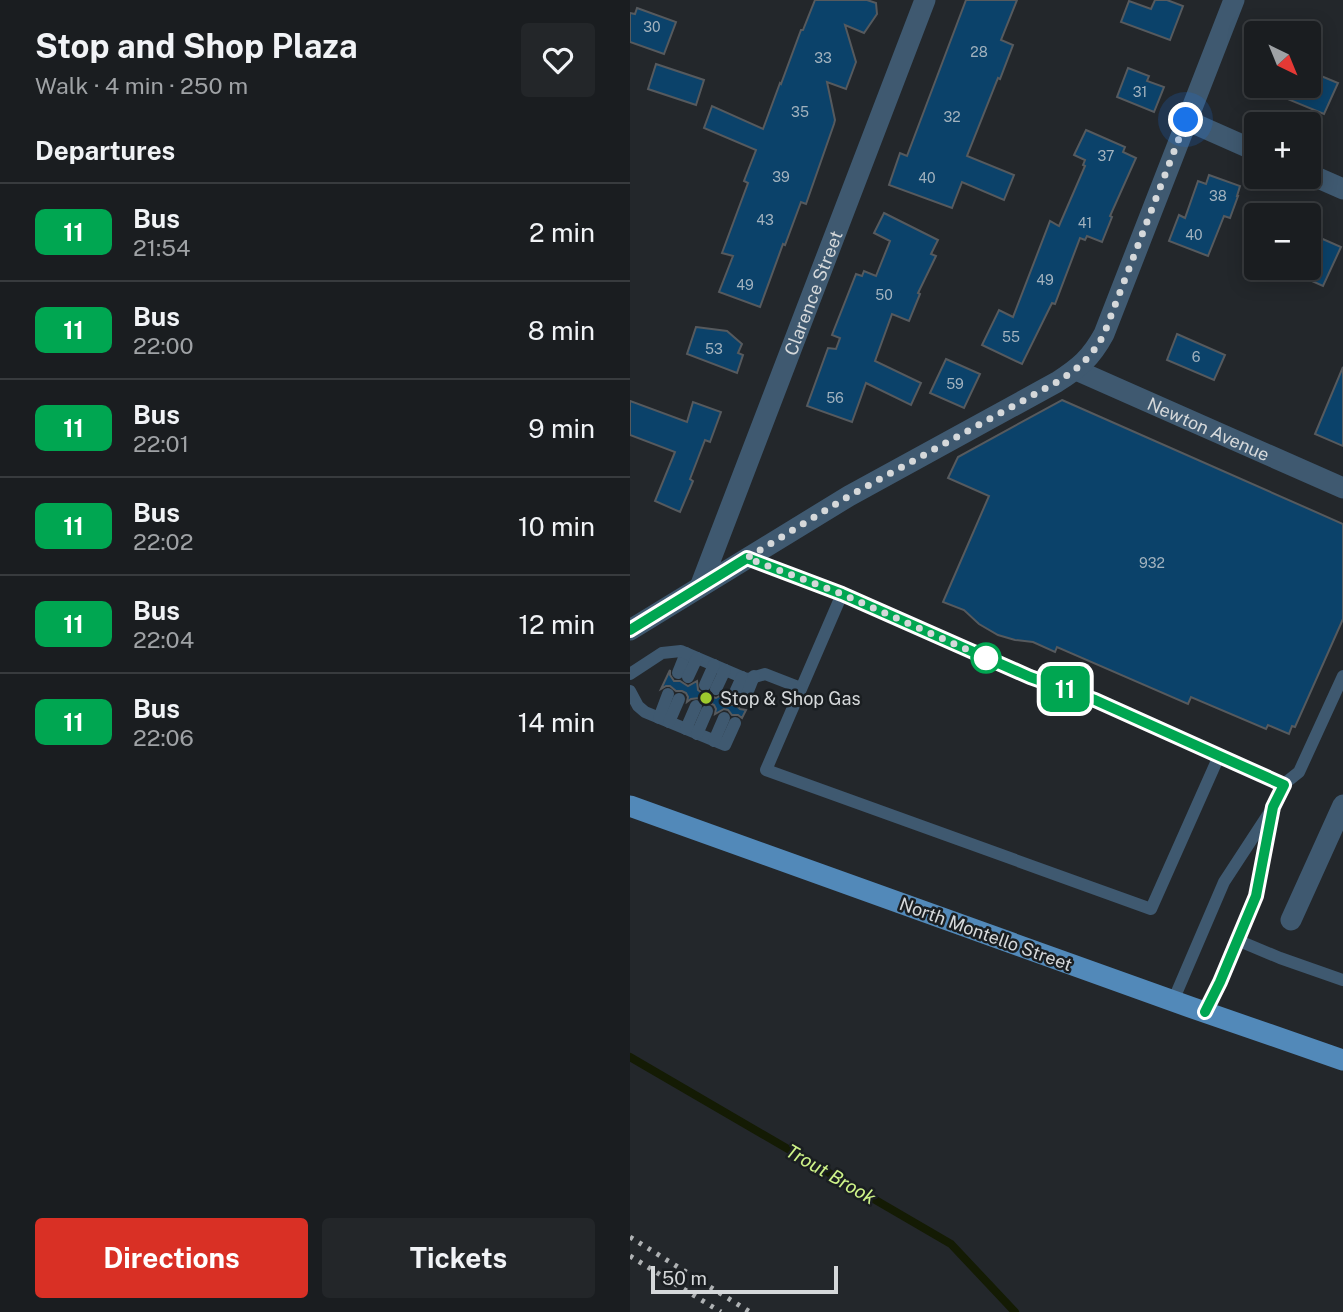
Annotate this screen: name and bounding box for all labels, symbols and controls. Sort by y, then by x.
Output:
house number: 30 [643,19,661,35]
north arrow [1244,21,1321,98]
map controls [1244,21,1321,280]
button: heart [521,23,595,97]
text: Stop and Shop Plaza [35,27,358,65]
house number: 28 [970,44,988,60]
house number: 33 [814,50,832,66]
text: Walk · 4 min · 250 m [35,72,248,99]
house number: 31 [1133,84,1147,100]
your location [1168,102,1203,137]
house number: 35 [791,104,809,120]
house number: 32 [943,109,961,125]
button: + [1244,112,1321,189]
text: Departures [35,135,175,166]
house number: 37 [1098,148,1114,164]
house number: 39 [772,169,790,185]
house number: 40 [918,170,936,186]
house number: 38 [1209,188,1227,204]
text: Bus [133,203,180,234]
button: − [1244,203,1321,280]
house number: 43 [756,212,774,228]
house number: 41 [1078,215,1092,231]
text: 2 min [529,217,595,248]
text: 11 [63,218,84,246]
street label: Clarence Street [779,227,846,358]
house number: 40 [1185,227,1203,243]
text: 21:54 [133,234,190,261]
house number: 49 [1036,272,1054,288]
house number: 49 [736,277,754,293]
house number: 50 [875,287,893,303]
text: Bus [133,301,180,332]
text: 8 min [528,315,595,346]
text: 11 [63,316,84,344]
house number: 55 [1002,329,1020,345]
text: 22:00 [133,332,194,359]
house number: 53 [705,341,723,357]
house number: 6 [1192,349,1201,365]
house number: 59 [946,376,964,392]
house number: 56 [826,390,844,406]
street label: Newton Avenue [1144,392,1273,465]
text: Bus [133,399,180,430]
text: 9 min [528,413,595,444]
text: 11 [63,414,84,442]
text: 22:01 [133,430,189,457]
text: Bus [133,497,180,528]
text: 10 min [518,511,595,542]
text: 11 [63,512,84,540]
text: 22:02 [133,528,193,555]
house number: 932 [1139,555,1165,571]
text: Bus [133,595,180,626]
text: 12 min [519,609,595,640]
text: 11 [63,610,84,638]
text: 22:04 [133,626,194,653]
unlabelled marker [971,643,1001,673]
line badge: 11 [1034,666,1096,712]
text: 11 [1055,675,1075,703]
place label: Stop & Shop Gas [720,688,861,709]
marker: Stop & Shop Gas [698,690,714,706]
text: Bus [133,693,180,724]
text: 14 min [518,707,595,738]
text: 11 [63,708,84,736]
text: 22:06 [133,724,194,751]
street label: North Montello Street [897,893,1075,975]
water label: Trout Brook [782,1139,880,1209]
button: Directions [35,1218,308,1298]
button: Tickets [322,1218,595,1298]
scale bar [651,1263,838,1295]
text: 50 m [662,1267,707,1289]

